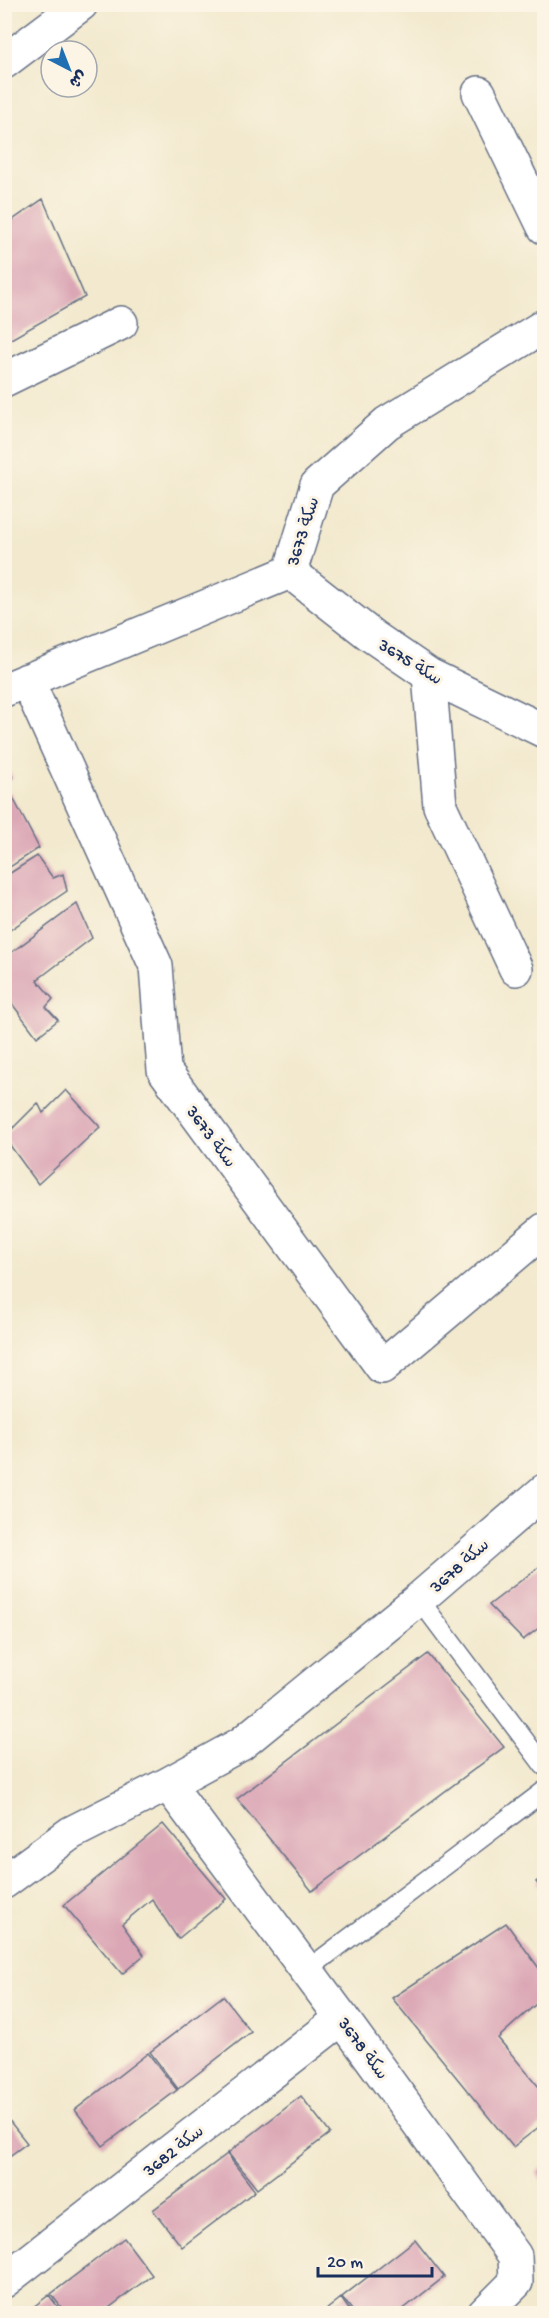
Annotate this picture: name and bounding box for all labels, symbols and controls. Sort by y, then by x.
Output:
north arrow [39,39,99,99]
text: ش [64,65,90,90]
street label: سكة 3673 [283,495,325,570]
street label: سكة 3675 [373,635,446,691]
street label: سكة 3673 [180,1102,239,1173]
street label: سكة 3678 [426,1535,495,1599]
street label: سكة 3678 [332,2013,392,2085]
street label: سكة 3682 [139,2122,209,2183]
scale bar [318,2240,432,2278]
text: 20 m [327,2253,363,2274]

